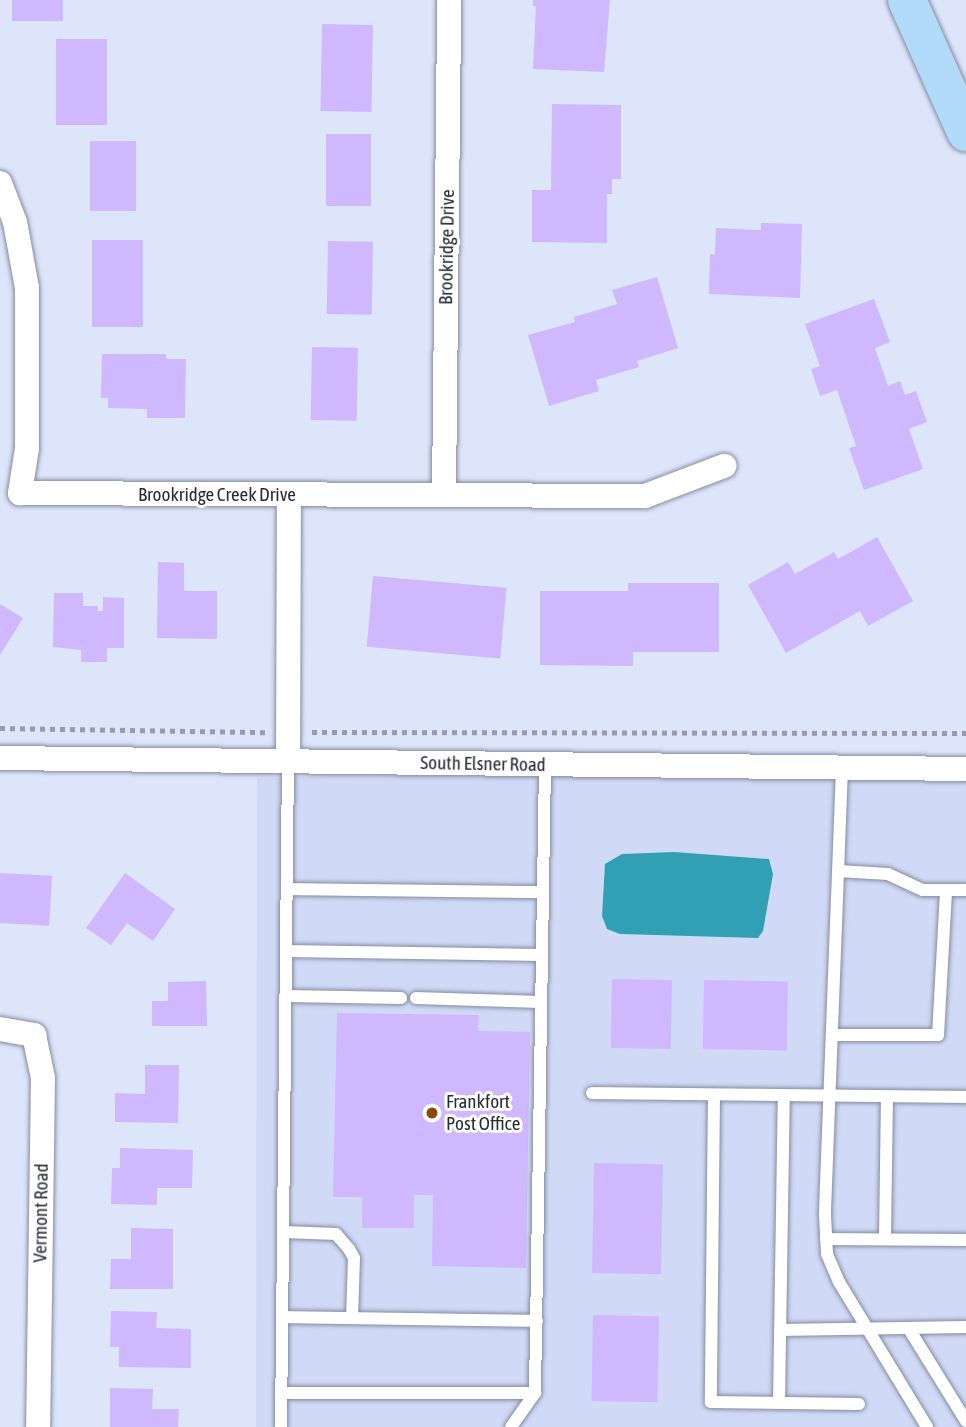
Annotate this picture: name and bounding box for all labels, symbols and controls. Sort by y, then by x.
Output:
street label: Brookridge Drive [435,189,459,305]
street label: Brookridge Creek Drive [138,484,296,506]
street label: South Elsner Road [420,752,546,776]
place label: Frankfort Post Office [446,1091,520,1135]
marker: Frankfort Post Office [424,1105,440,1121]
street label: Vermont Road [29,1163,53,1263]

